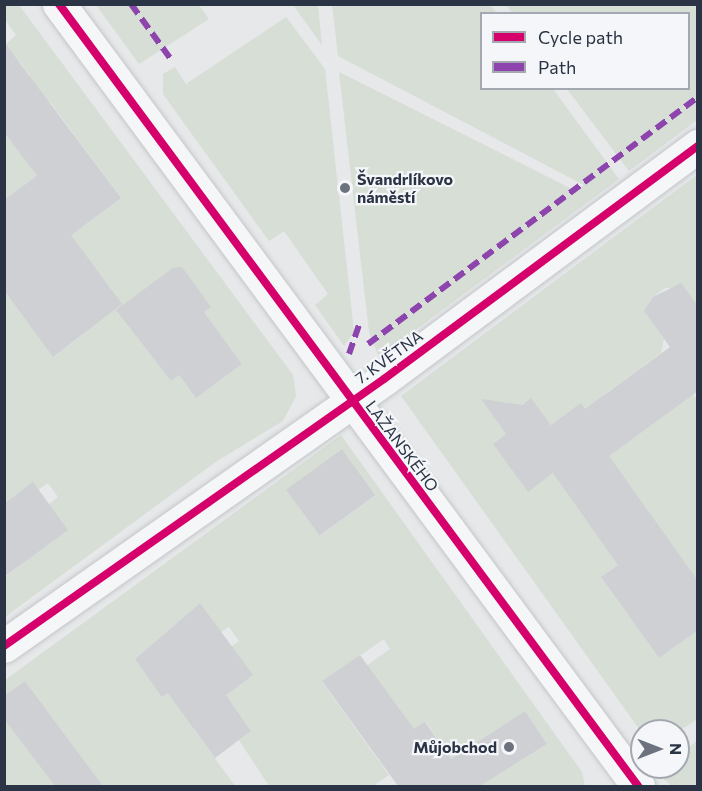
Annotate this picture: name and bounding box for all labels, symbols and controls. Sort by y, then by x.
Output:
legend [480,12,690,90]
text: Cycle path [538,26,623,48]
text: Path [538,56,576,78]
place label: Švandrlíkovo náměstí [357,169,453,207]
marker: Švandrlíkovo náměstí [338,181,352,195]
street label: 7. KVĚTNA [351,326,427,388]
street label: LAŽANSKÉHO [362,397,442,495]
north arrow [630,719,690,779]
place label: Můjobchod [413,737,497,757]
marker: Můjobchod [502,740,516,754]
text: N [667,743,686,755]

